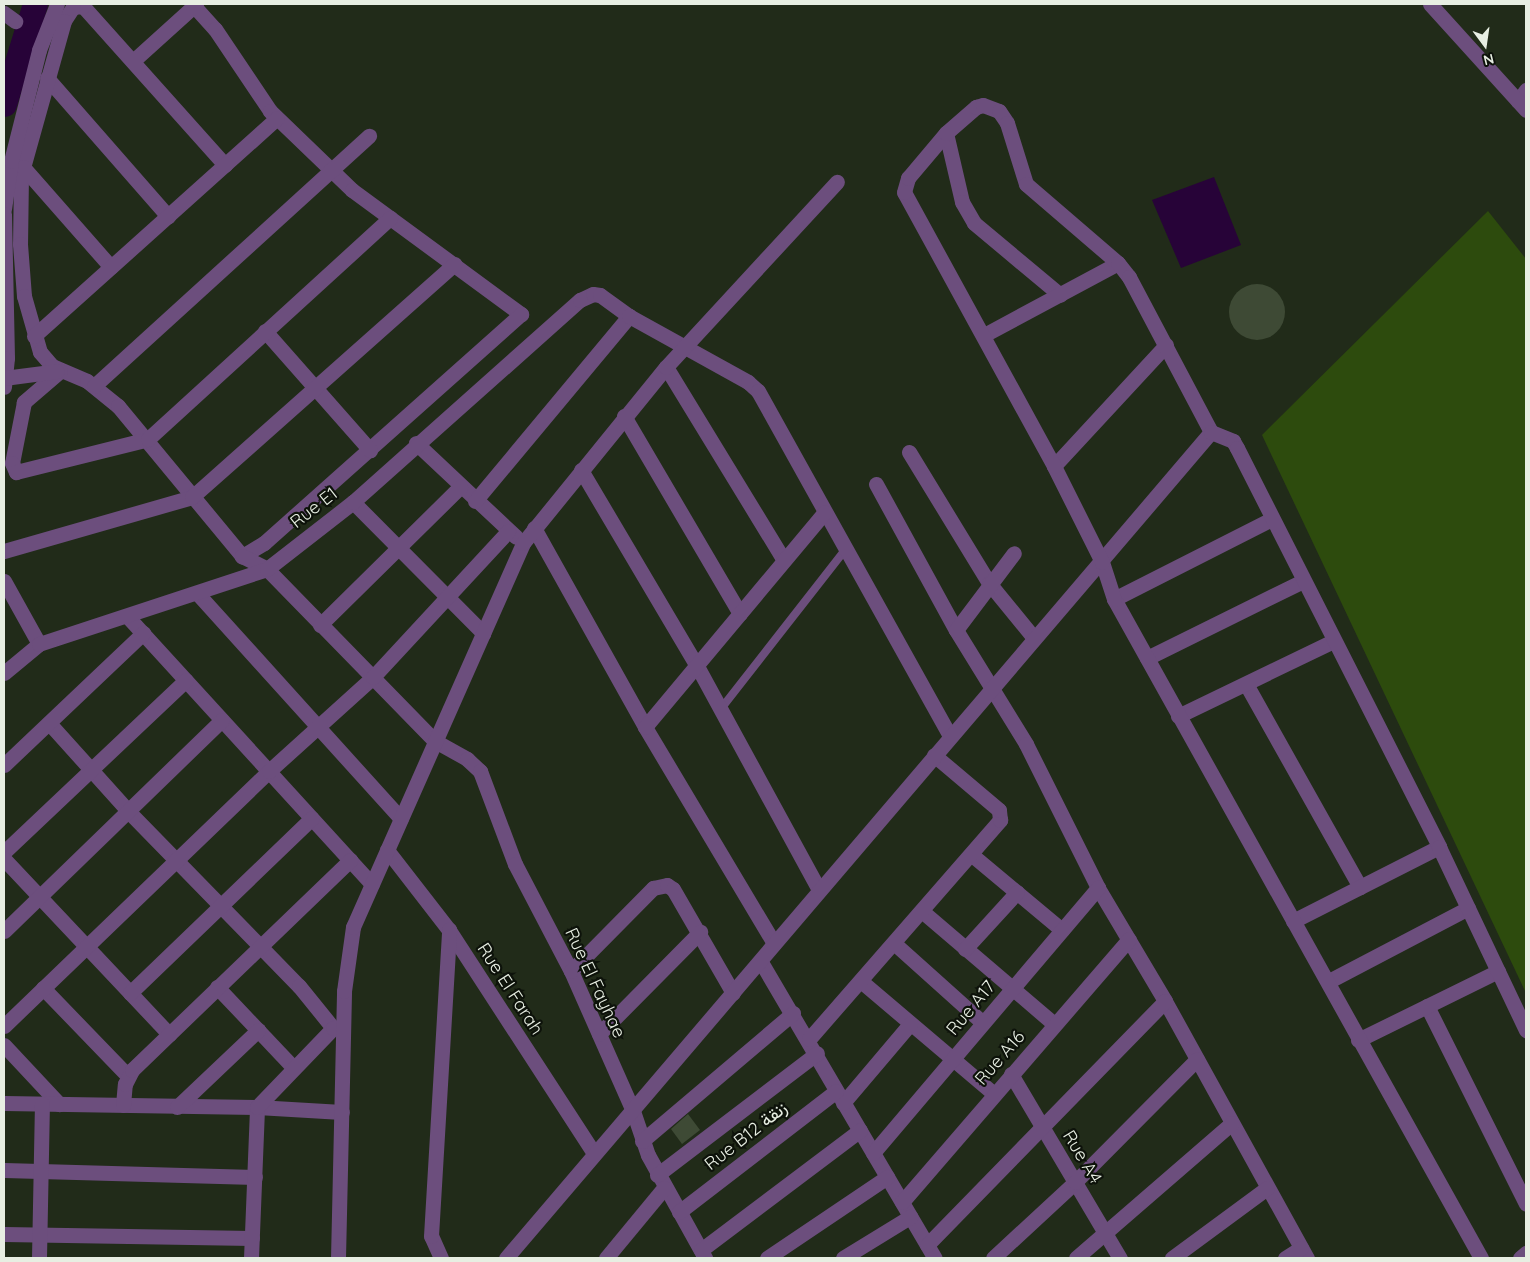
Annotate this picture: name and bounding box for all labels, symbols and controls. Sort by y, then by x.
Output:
north arrow [1460,20,1510,70]
text: N [1481,50,1496,70]
street label: Rue E1 [286,483,342,533]
street label: Rue El Fayhae [560,925,630,1041]
street label: Rue El Farah [472,939,548,1039]
street label: Rue A17 [942,976,1000,1040]
street label: Rue A16 [970,1026,1030,1090]
street label: Rue B12 زنقة [700,1097,792,1175]
street label: Rue A4 [1058,1126,1106,1188]

